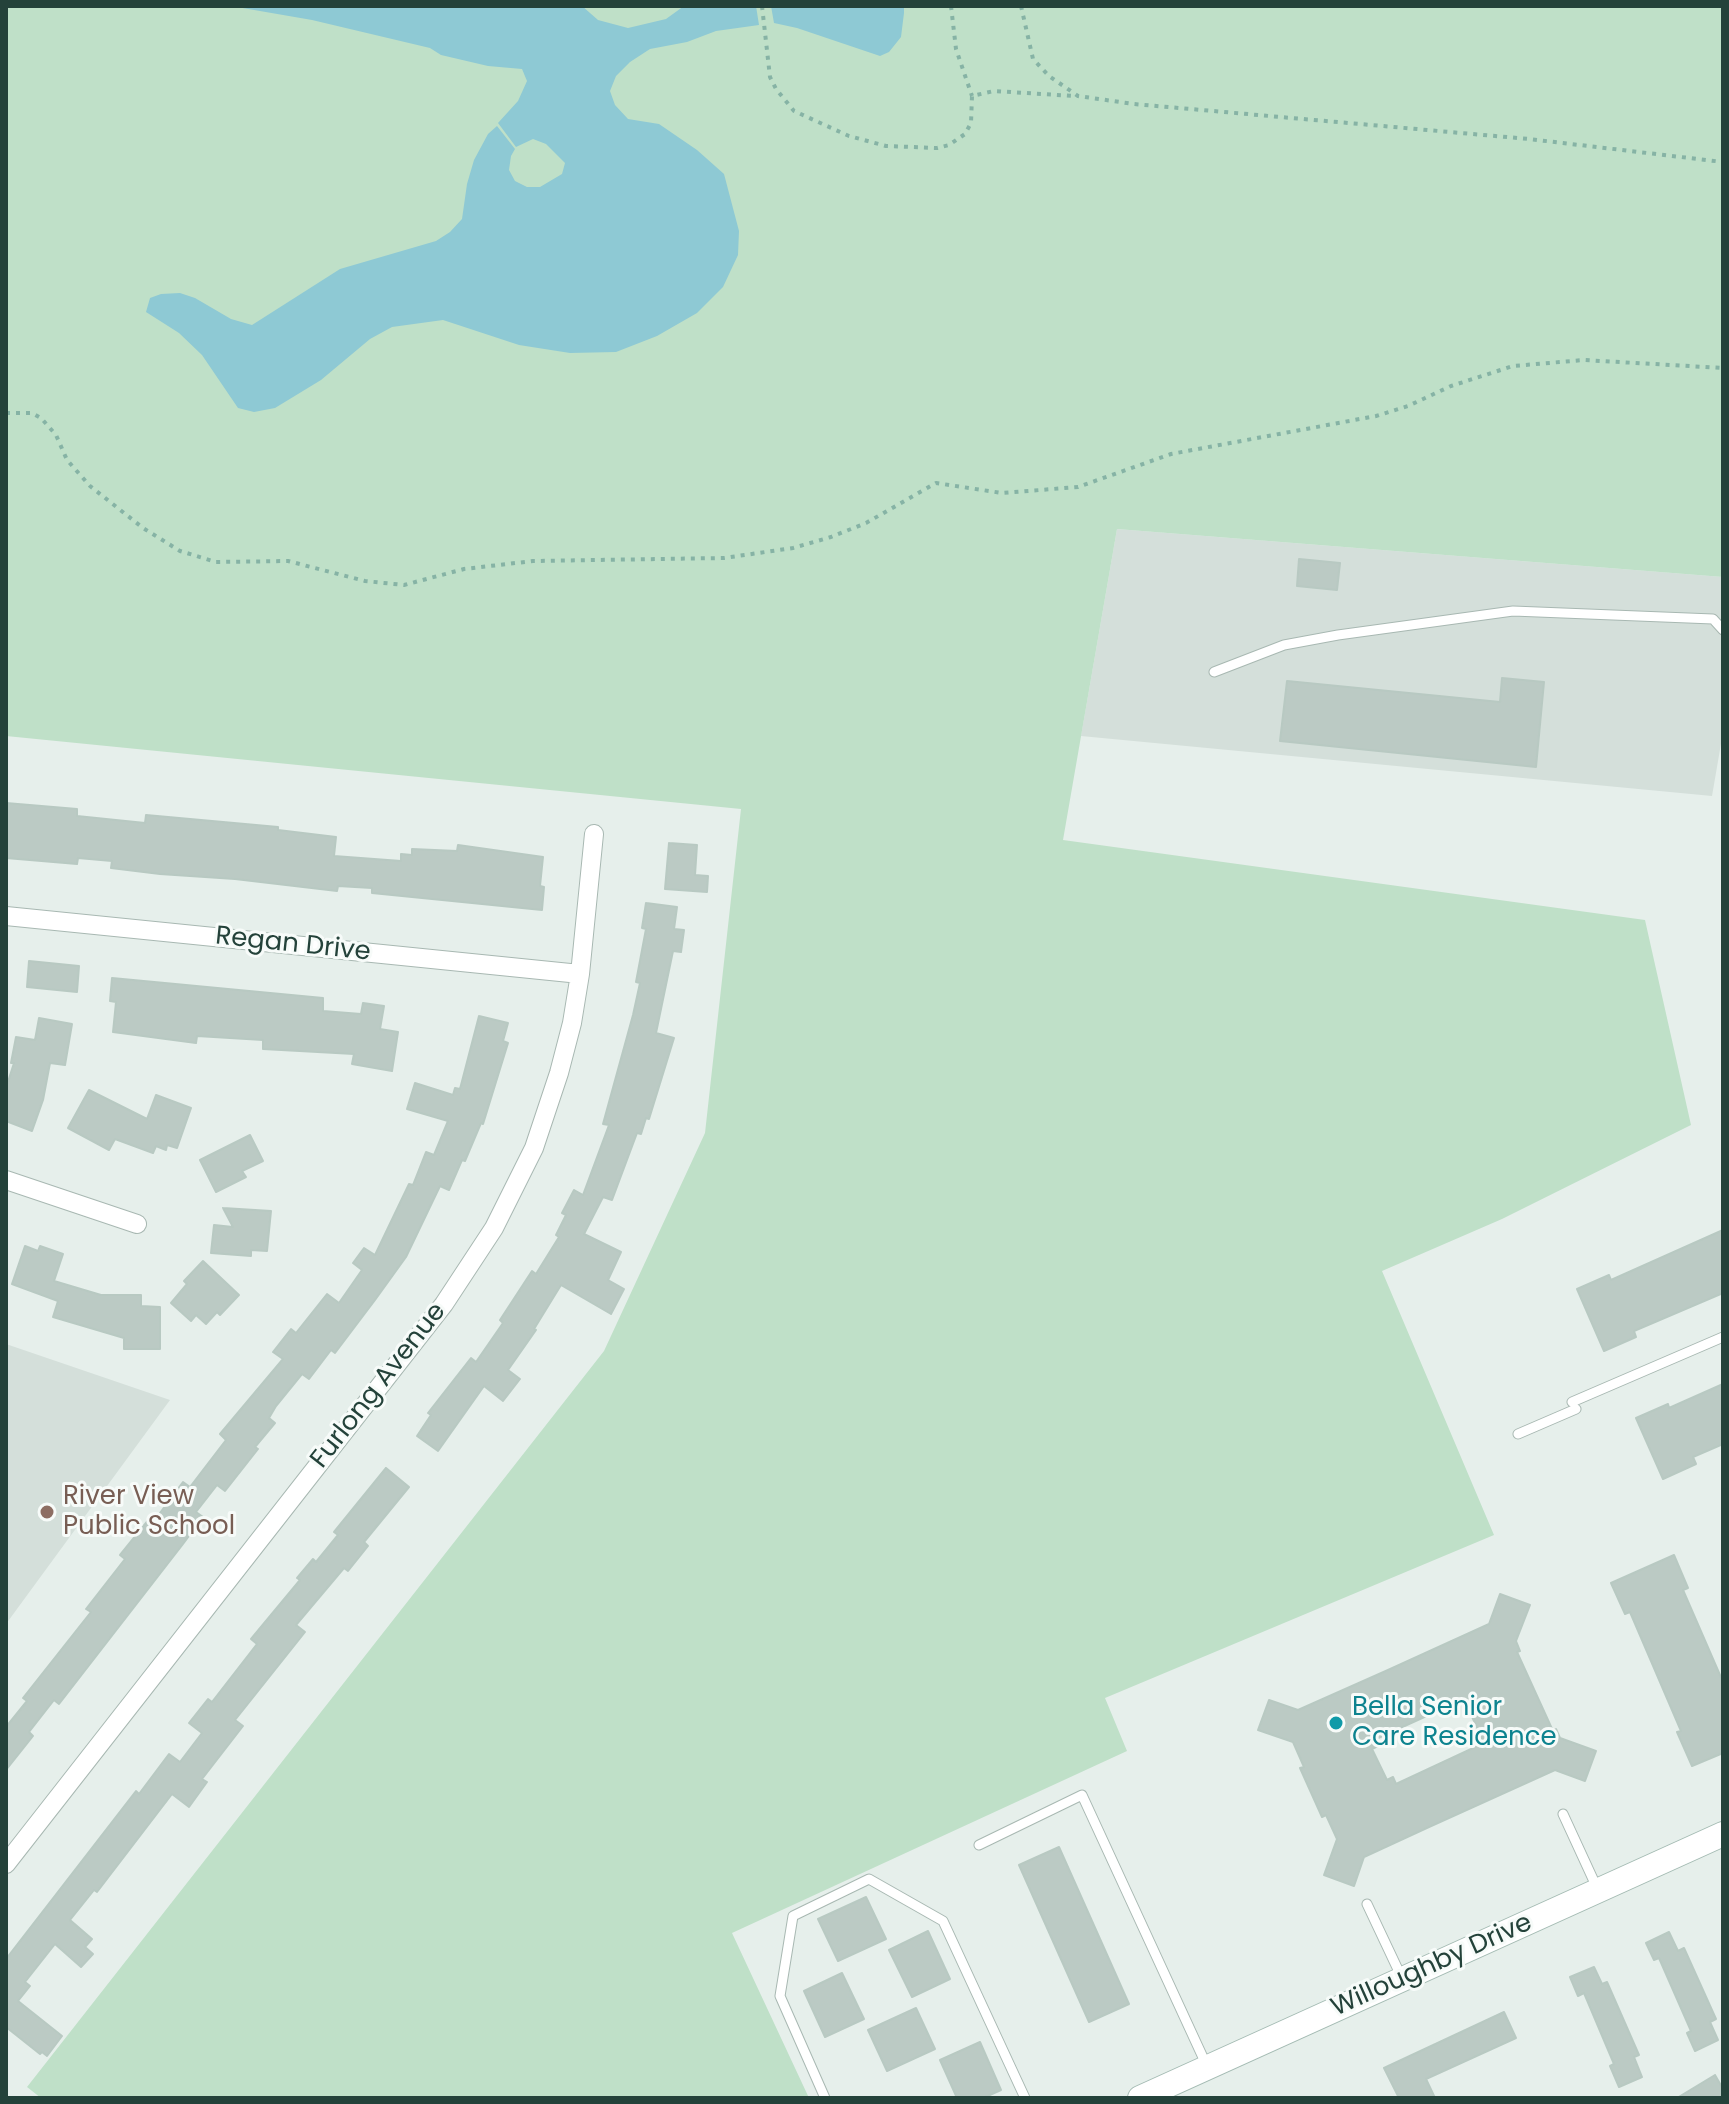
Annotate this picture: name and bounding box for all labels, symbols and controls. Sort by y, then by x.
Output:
street label: Regan Drive [214,921,372,969]
street label: Furlong Avenue [305,1297,453,1475]
place label: River View Public School [63,1481,235,1542]
marker: River View Public School [38,1503,56,1521]
place label: Bella Senior Care Residence [1352,1692,1557,1754]
marker: Bella Senior Care Residence [1327,1714,1345,1732]
street label: Willoughby Drive [1327,1908,1537,2024]

